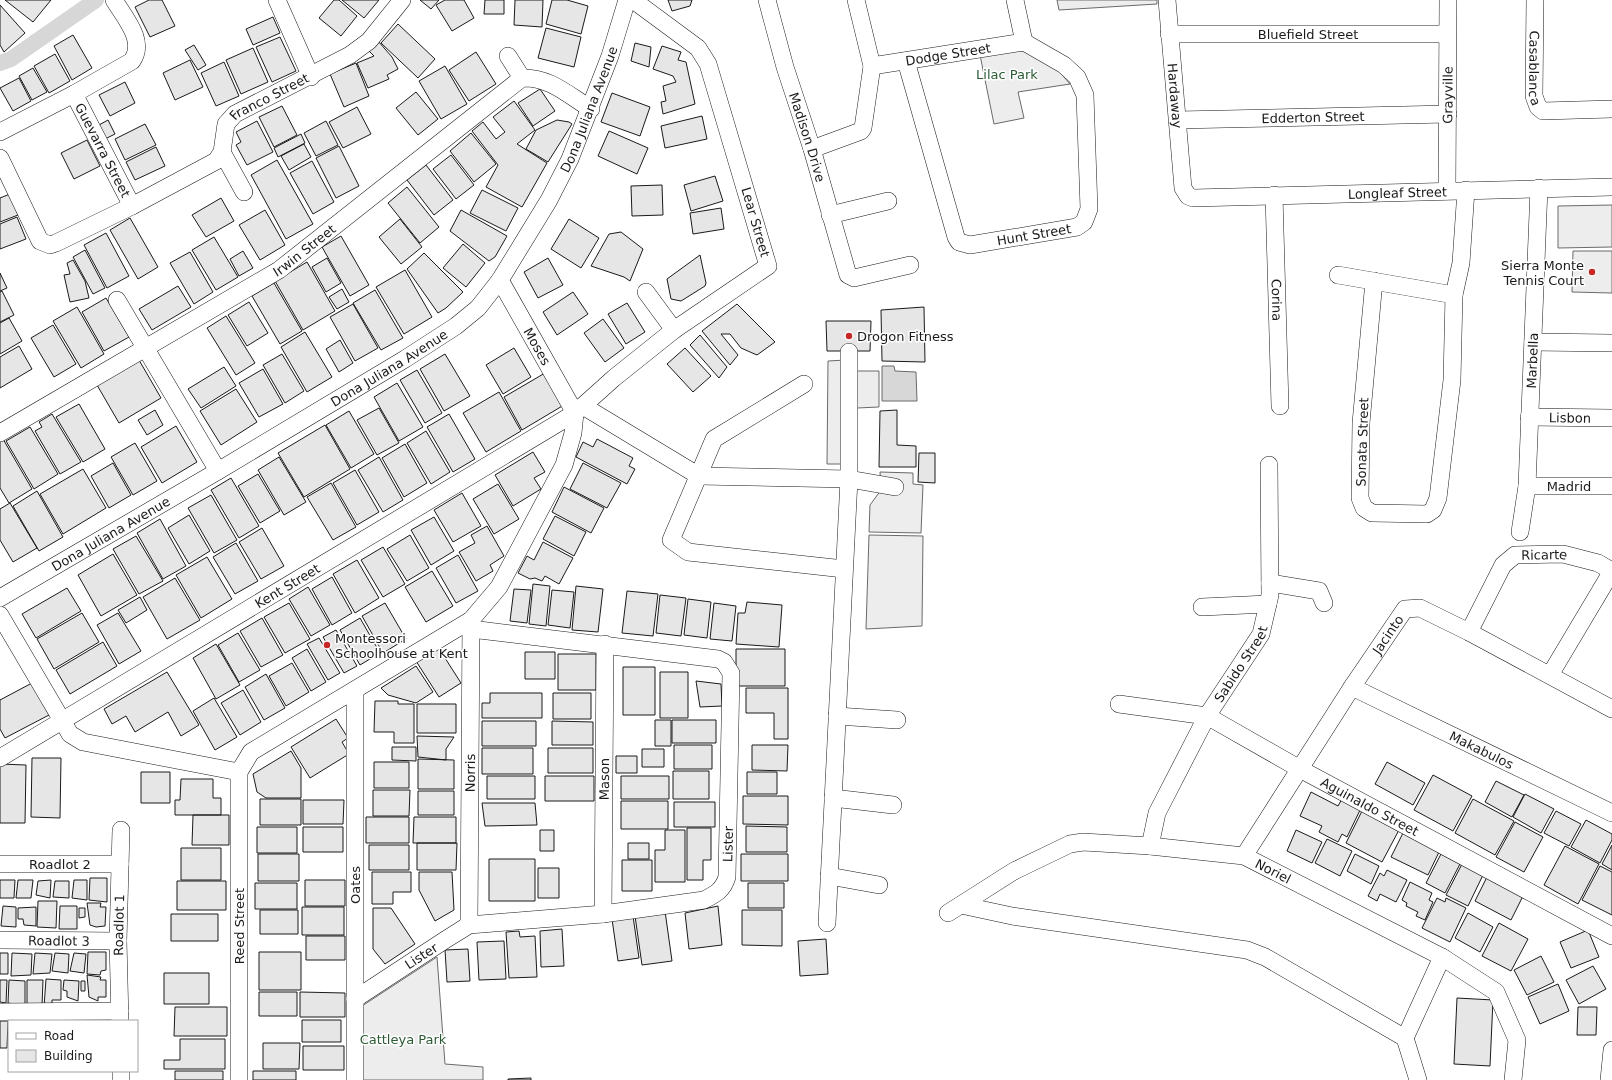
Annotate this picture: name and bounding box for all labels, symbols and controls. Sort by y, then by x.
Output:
street label: Bluefield Street [1258,27,1358,42]
street label: Casablanca [1526,30,1544,108]
street label: Dodge Street [904,40,992,69]
street label: Dona Juliana Avenue [557,45,620,175]
street label: Hardaway [1164,62,1185,129]
street label: Grayville [1440,66,1456,124]
park label: Lilac Park [976,67,1038,82]
street label: Franco Street [226,70,311,123]
street label: Madison Drive [786,91,828,184]
street label: Guevarra Street [72,100,133,200]
street label: Edderton Street [1261,109,1365,126]
street label: Longleaf Street [1348,184,1447,202]
street label: Lear Street [738,185,773,259]
street label: Irwin Street [270,221,339,280]
street label: Hunt Street [996,221,1072,248]
place label: Sierra Monte Tennis Court [1501,258,1584,288]
marker: Sierra Monte Tennis Court [1587,267,1597,277]
street label: Corina [1268,279,1285,321]
street label: Moses [520,325,554,368]
street label: Dona Juliana Avenue [328,327,450,410]
place label: Drogon Fitness [857,329,954,344]
marker: Drogon Fitness [844,331,854,341]
street label: Marbella [1524,332,1541,389]
street label: Sonata Street [1353,397,1372,487]
street label: Lisbon [1549,410,1591,426]
street label: Madrid [1547,479,1591,494]
street label: Dona Juliana Avenue [49,494,173,574]
street label: Ricarte [1521,546,1569,563]
street label: Kent Street [252,561,323,611]
street label: Jacinto [1369,612,1407,658]
street label: Sabido Street [1211,625,1271,705]
place label: Montessori Schoolhouse at Kent [335,631,468,661]
marker: Montessori Schoolhouse at Kent [322,640,332,650]
street label: Makabulos [1447,728,1516,772]
street label: Norris [463,753,478,792]
street label: Mason [597,758,612,800]
street label: Aguinaldo Street [1318,775,1421,839]
street label: Lister [720,825,736,862]
street label: Noriel [1253,856,1293,887]
street label: Roadlot 2 [29,857,91,872]
street label: Oates [348,866,363,904]
street label: Reed Street [232,888,247,964]
street label: Roadlot 1 [111,894,127,956]
street label: Roadlot 3 [28,933,90,949]
street label: Lister [402,940,441,972]
legend [8,1020,138,1072]
text: Road [44,1029,74,1043]
park label: Cattleya Park [360,1032,447,1047]
text: Building [44,1049,93,1063]

